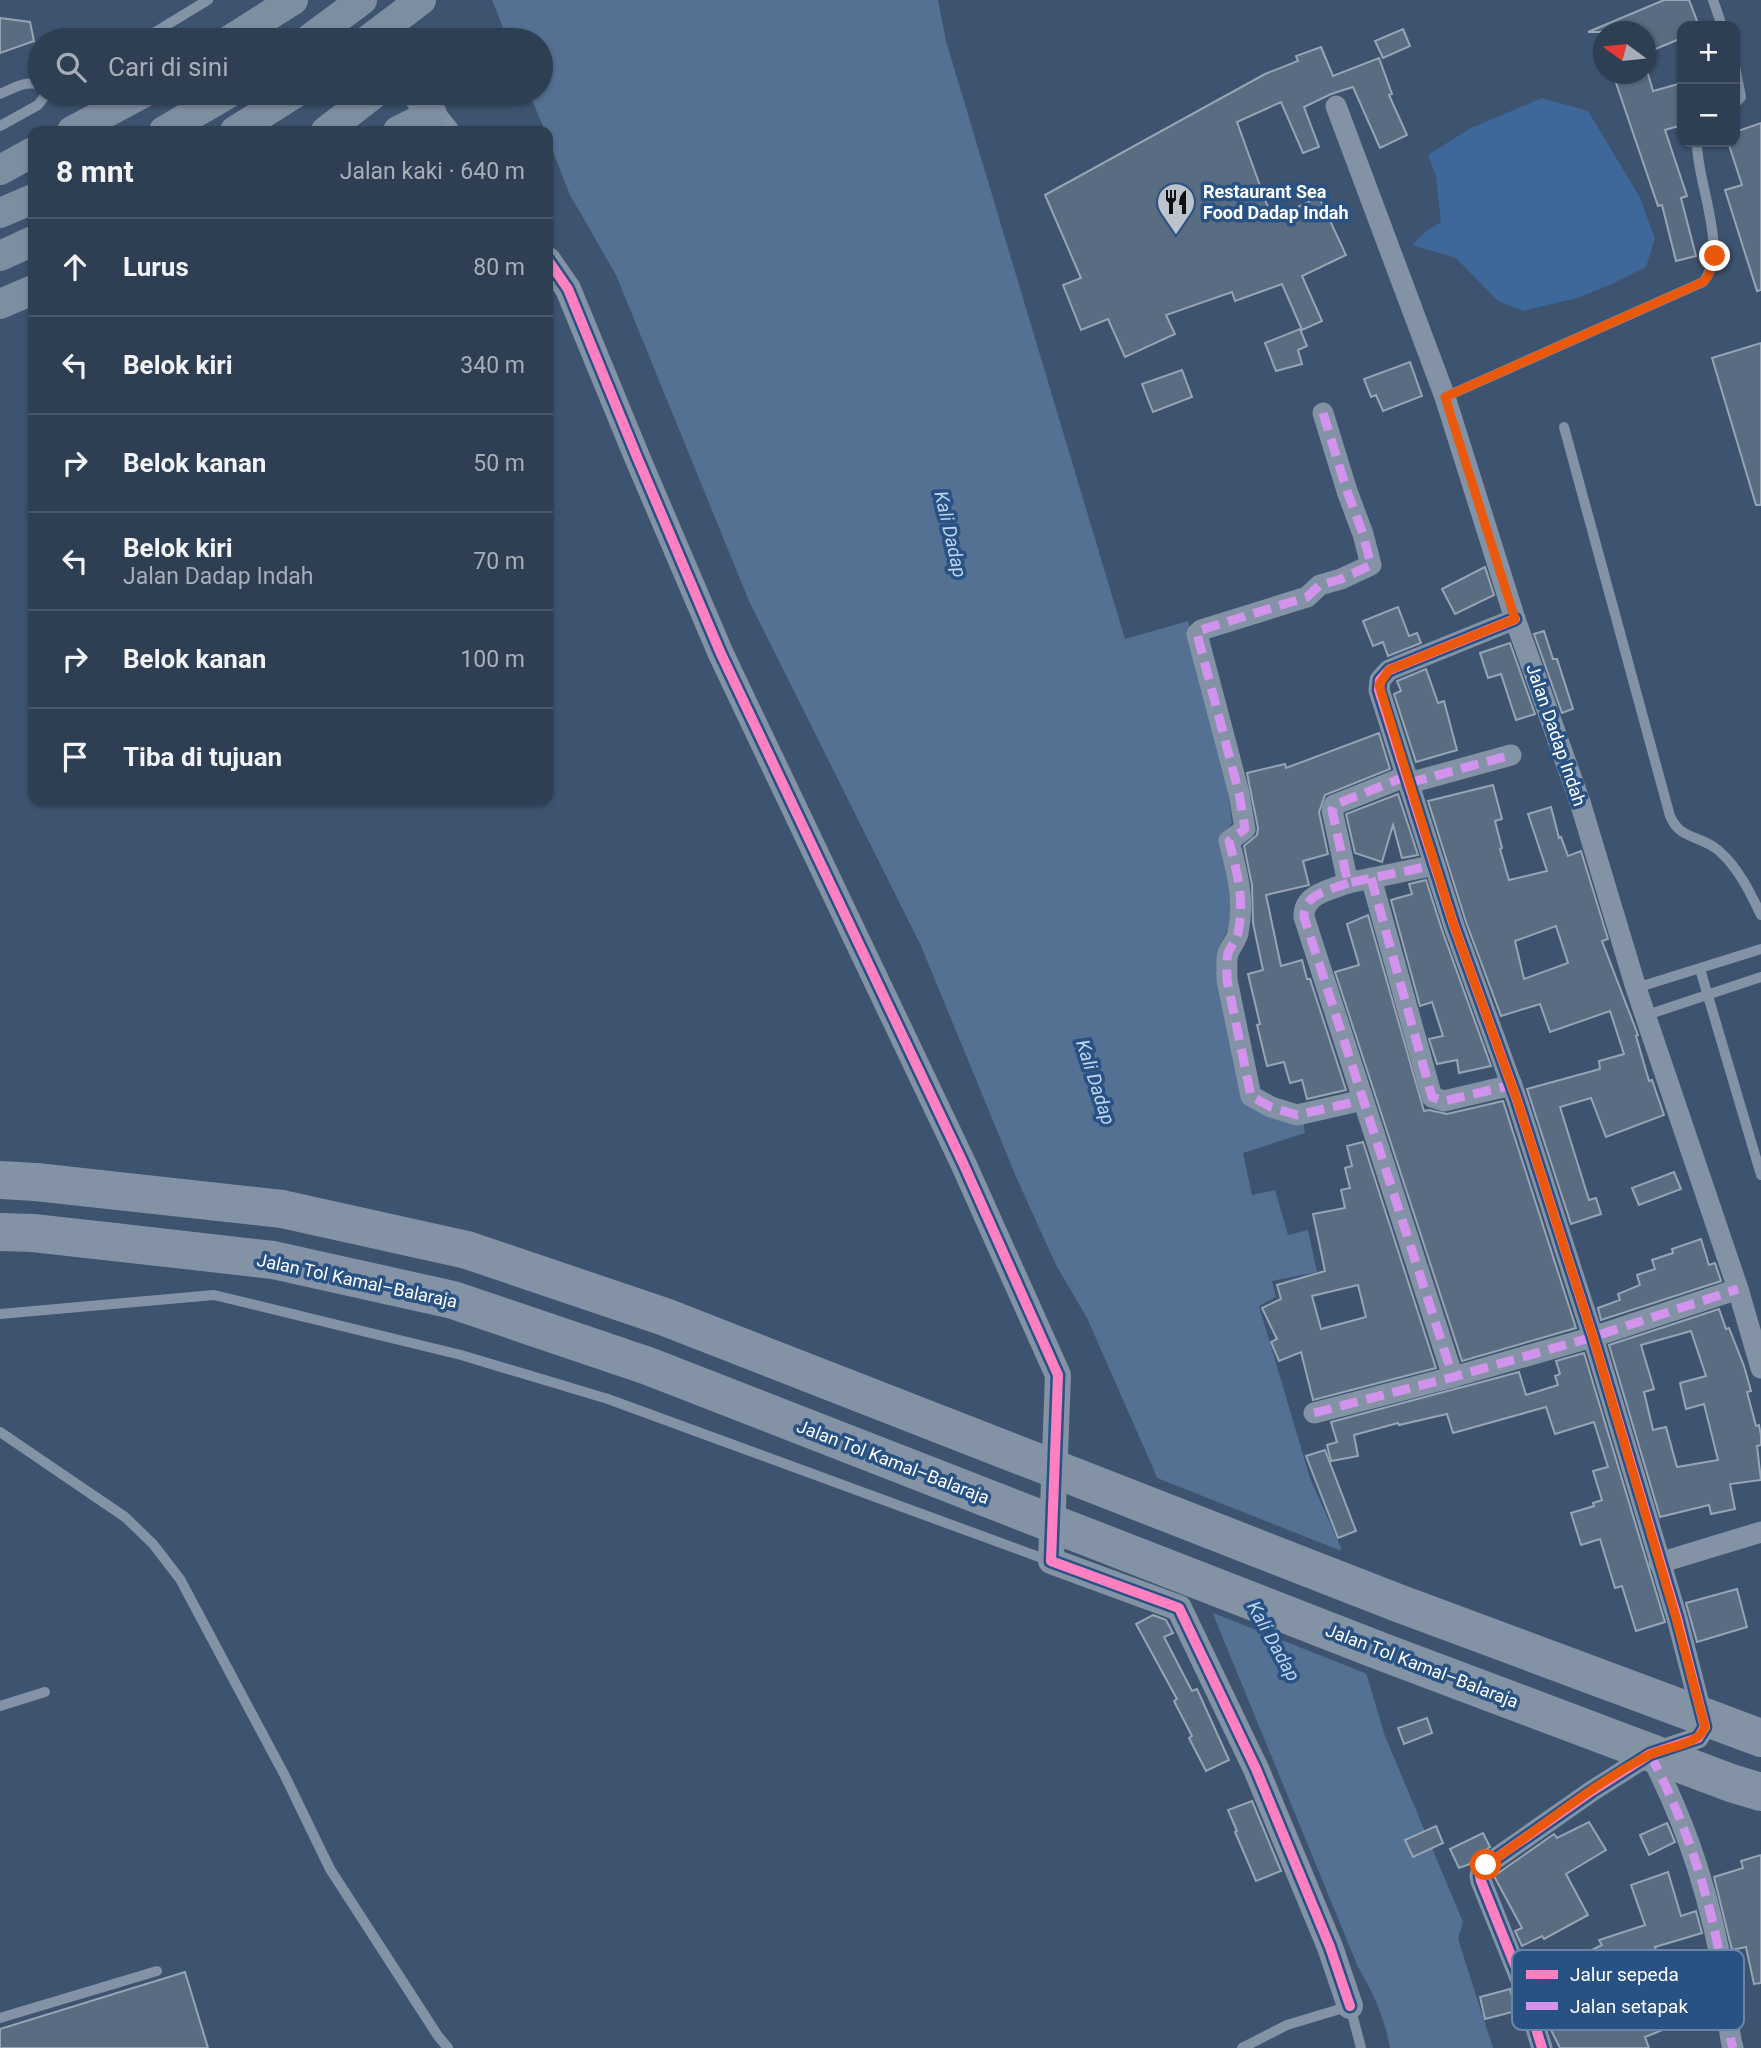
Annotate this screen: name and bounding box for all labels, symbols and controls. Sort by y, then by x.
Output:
north arrow [1593,21,1656,84]
map controls [1677,21,1740,147]
button: + [1677,21,1740,84]
search box [28,28,553,105]
icon: search [52,48,90,86]
text: Cari di sini [108,52,229,82]
button: − [1677,84,1740,147]
text: 8 mnt [56,154,134,189]
text: Jalan kaki · 640 m [340,158,525,185]
restaurant icon: Restaurant Sea Food Dadap Indah [1155,181,1197,236]
place label: Restaurant Sea Food Dadap Indah [1203,181,1349,223]
route end [1699,240,1730,271]
icon: ahead [56,248,94,286]
text: Lurus [123,252,189,282]
text: 80 m [473,254,525,281]
icon: left [56,346,94,384]
text: Belok kiri [123,350,233,380]
text: 340 m [460,352,525,379]
icon: right [56,444,94,482]
text: Belok kanan [123,448,266,478]
text: 50 m [473,450,525,477]
water label: Kali Dadap [929,489,972,580]
text: Belok kiri [123,533,233,563]
icon: left [56,542,94,580]
text: 70 m [473,548,525,575]
text: Jalan Dadap Indah [123,563,314,590]
icon: right [56,640,94,678]
text: Belok kanan [123,644,266,674]
text: 100 m [460,646,525,673]
street label: Jalan Dadap Indah [1522,661,1591,809]
icon: arrive [56,738,94,776]
text: Tiba di tujuan [123,742,282,772]
water label: Kali Dadap [1071,1037,1120,1128]
street label: Jalan Tol Kamal–Balaraja [255,1249,459,1312]
street label: Jalan Tol Kamal–Balaraja [794,1415,992,1508]
water label: Kali Dadap [1242,1597,1305,1685]
street label: Jalan Tol Kamal–Balaraja [1323,1619,1521,1712]
route start [1470,1849,1501,1880]
legend [1512,1950,1744,2030]
text: Jalur sepeda [1570,1963,1679,1986]
text: Jalan setapak [1570,1995,1688,2018]

